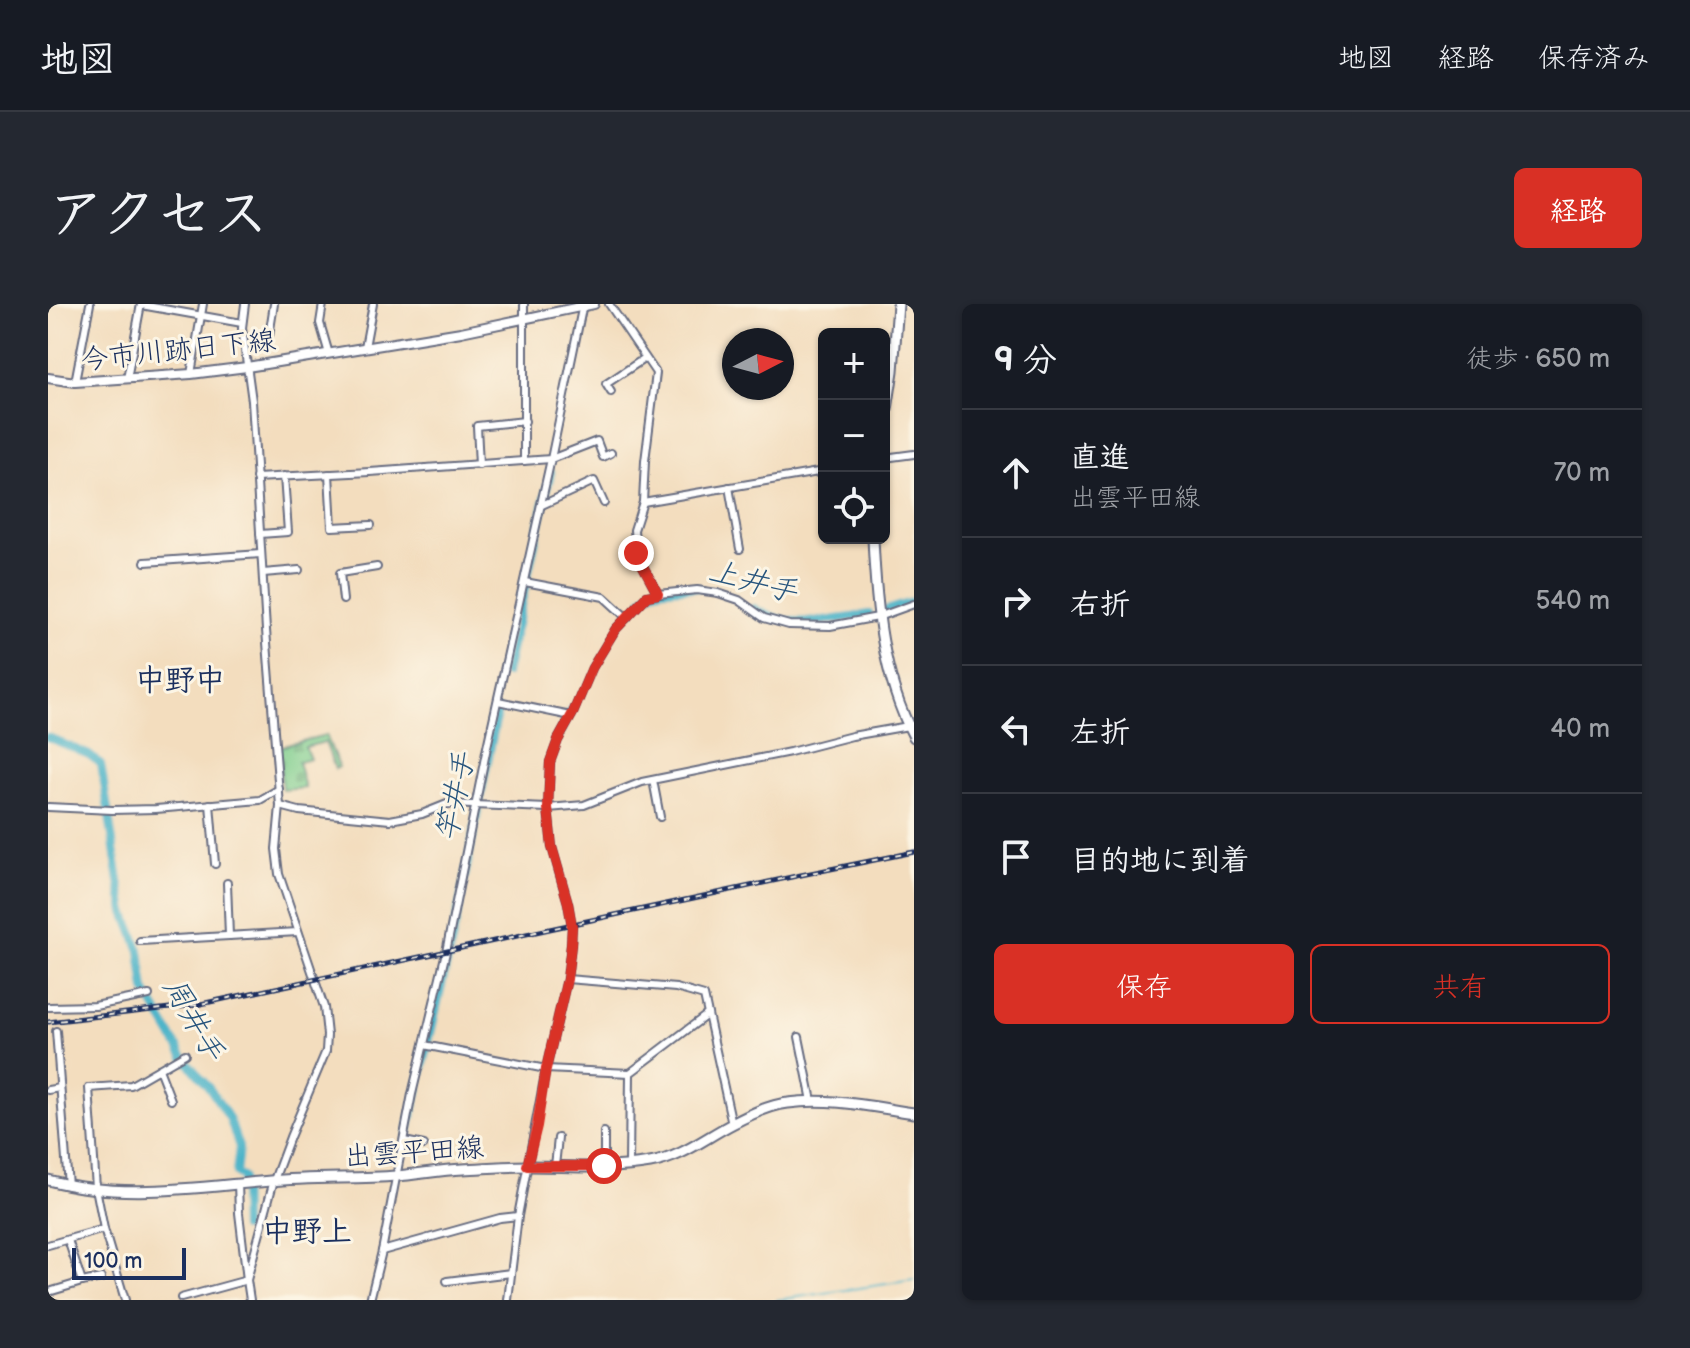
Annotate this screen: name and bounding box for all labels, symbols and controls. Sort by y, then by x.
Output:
text: 地図 [40,38,116,83]
text: 地図 [1338,42,1394,75]
text: 経路 [1438,42,1494,75]
text: 保存済み [1538,42,1650,75]
button: 経路 [1514,168,1642,248]
text: アクセス [48,182,269,249]
street label: 今市川跡日下線 [79,324,277,377]
north arrow [722,328,794,400]
map controls [818,328,890,544]
button: + [818,328,890,400]
text: 9 分 [994,340,1057,381]
text: 徒歩 · 650 m [1466,344,1610,375]
button: − [818,400,890,472]
text: 直進 [1070,440,1130,476]
icon: ahead [994,451,1038,495]
text: 70 m [1553,458,1610,489]
button: locate [818,472,890,544]
text: 出雲平田線 [1070,483,1200,514]
route end [618,535,654,571]
water label: 上井手 [705,553,802,611]
icon: right [994,579,1038,623]
text: 540 m [1535,586,1610,617]
text: 右折 [1070,587,1130,623]
district label: 中野中 [135,663,225,699]
icon: left [994,707,1038,751]
text: 40 m [1550,714,1610,745]
text: 左折 [1070,715,1130,751]
water label: 竿井手 [429,748,483,845]
icon: arrive [994,835,1038,879]
text: 目的地に到着 [1070,843,1250,879]
button: 保存 [994,944,1294,1024]
button: 共有 [1310,944,1610,1024]
water label: 周井手 [155,972,232,1068]
street label: 出雲平田線 [343,1131,485,1174]
route start [586,1148,622,1184]
district label: 中野上 [262,1214,352,1250]
scale bar [72,1244,186,1280]
text: 100 m [84,1248,143,1275]

